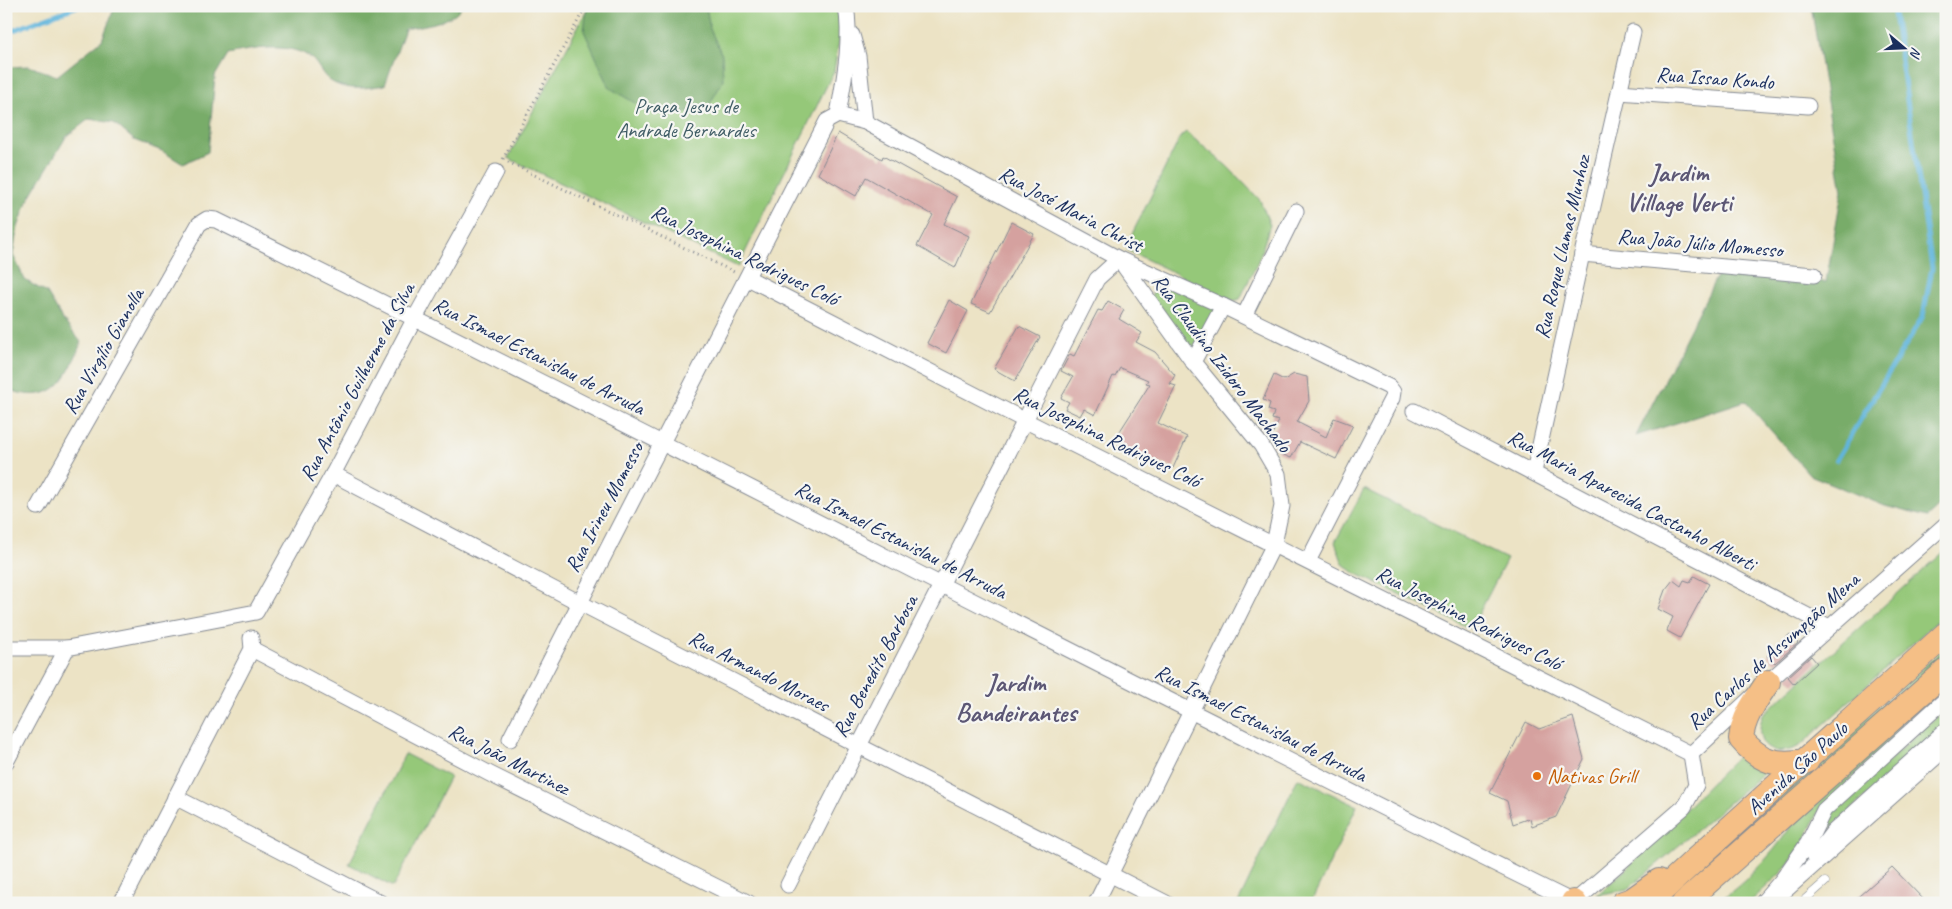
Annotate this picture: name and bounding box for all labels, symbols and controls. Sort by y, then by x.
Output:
north arrow [1880,22,1930,72]
text: N [1906,45,1925,61]
street label: Rua Issao Kondo [1655,61,1776,95]
park label: Praça Jesus de Andrade Bernardes [617,93,757,143]
street label: Rua Roque Llamas Munhoz [1528,150,1596,341]
district label: Jardim Village Verti [1626,156,1735,219]
street label: Rua José Maria Christ [994,160,1149,259]
street label: Rua Josephina Rodrigues Coló [647,198,845,313]
street label: Rua João Júlio Momesso [1616,223,1786,263]
street label: Rua Claudino Izidoro Machado [1146,269,1299,459]
street label: Rua Antônio Guilherme da Silva [294,276,421,486]
street label: Rua Virgílio Gianolla [57,281,151,419]
street label: Rua Ismael Estanislau de Arruda [429,291,651,421]
street label: Rua Josephina Rodrigues Coló [1009,380,1207,495]
street label: Rua Maria Aparecida Castanho Alberti [1504,423,1763,578]
street label: Rua Irineu Momesso [559,435,650,576]
street label: Rua Ismael Estanislau de Arruda [791,475,1013,605]
street label: Rua Josephina Rodrigues Coló [1372,560,1569,677]
street label: Rua Carlos de Assumpção Mena [1681,565,1866,735]
street label: Rua Benedito Barbosa [827,588,925,742]
street label: Rua Armando Moraes [684,624,835,718]
street label: Rua Ismael Estanislau de Arruda [1151,658,1373,788]
district label: Jardim Bandeirantes [956,666,1079,729]
street label: Avenida São Paulo [1741,715,1854,820]
street label: Rua João Martinez [444,717,576,802]
place label: Nativas Grill [1547,763,1640,789]
marker: Nativas Grill [1531,770,1543,782]

